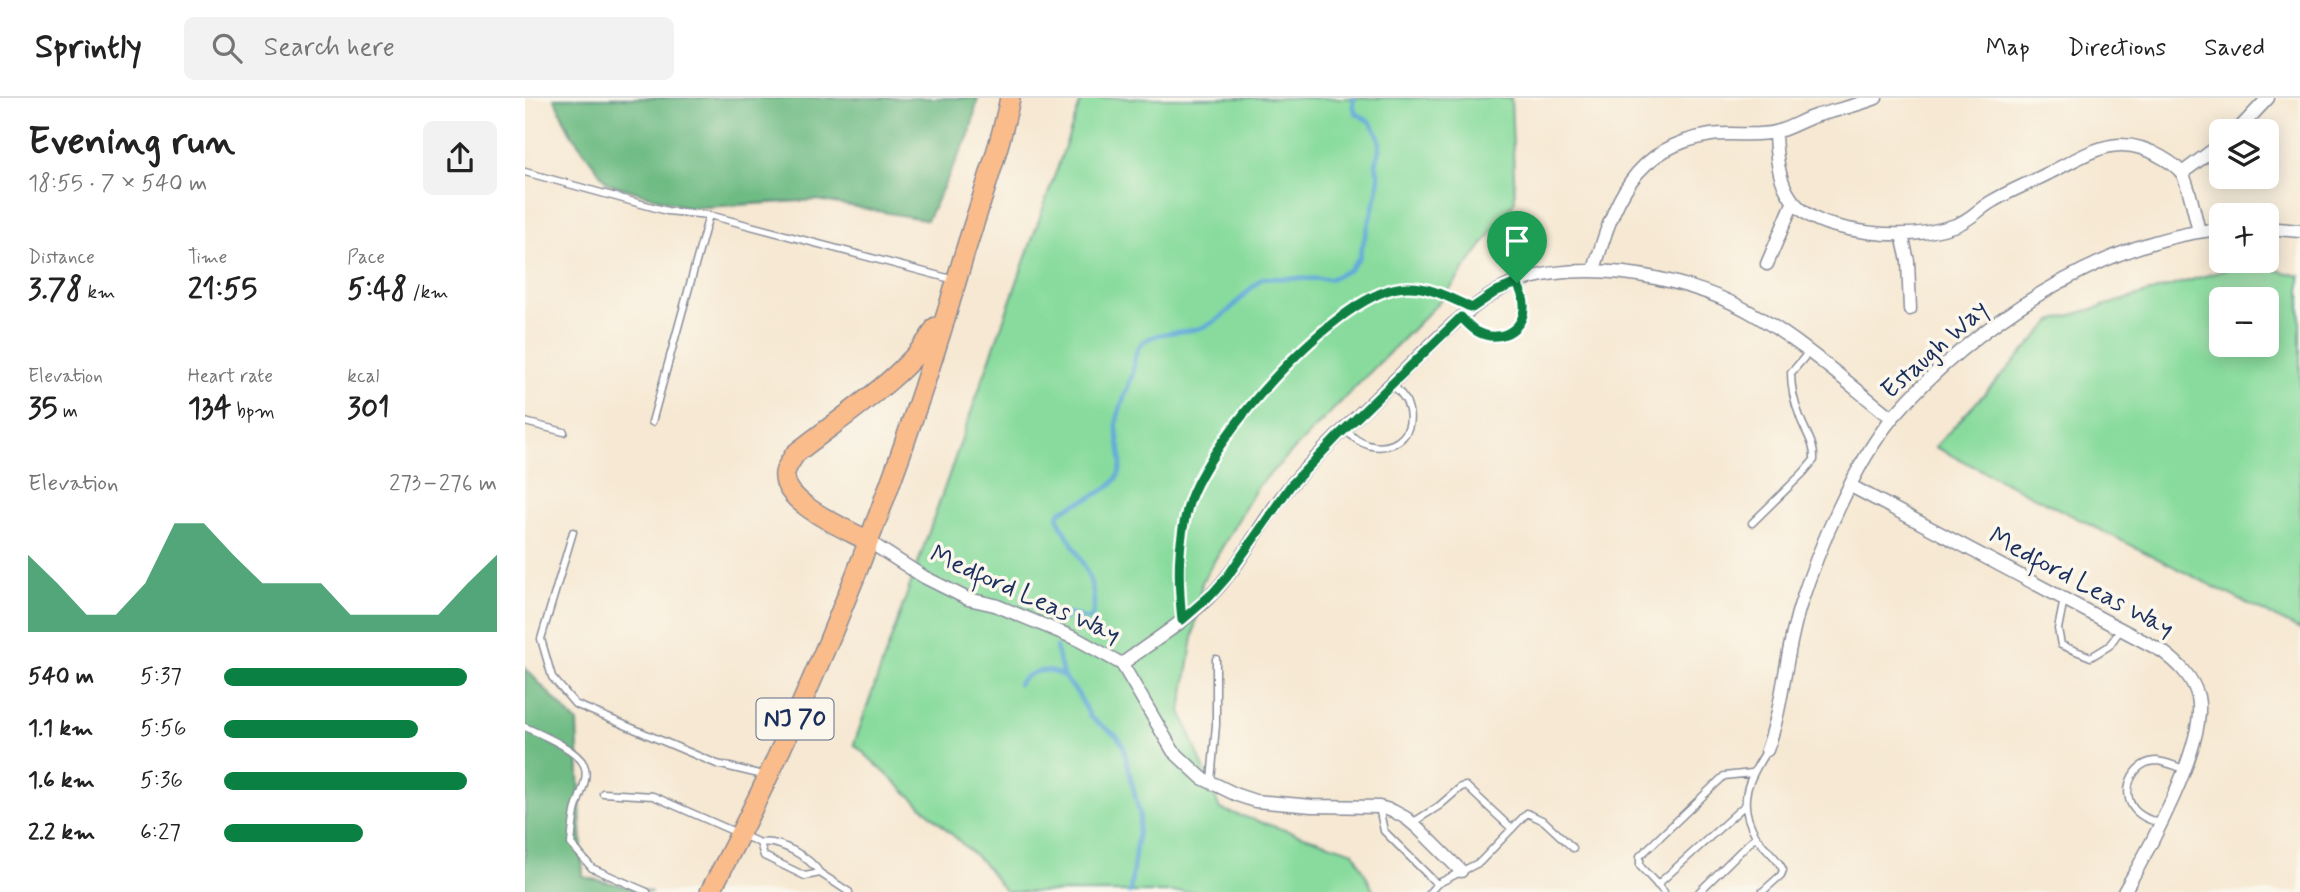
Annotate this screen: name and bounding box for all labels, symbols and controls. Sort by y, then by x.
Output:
search box [184,17,674,80]
text: Sprintly [35,26,142,70]
icon: search [208,29,246,67]
text: Search here [264,31,395,65]
text: Map [1986,33,2030,64]
text: Directions [2068,33,2166,64]
text: Saved [2204,33,2265,64]
text: Evening run [28,118,235,167]
map controls [2209,119,2279,357]
button: layers [2209,119,2279,189]
button: share [423,121,497,195]
text: 18:55 · 7 × 540 m [28,169,207,199]
button: + [2209,203,2279,273]
pin [1487,211,1547,283]
icon: arrive [1498,222,1536,260]
text: Distance [28,245,95,270]
text: Time [188,245,227,270]
text: Pace [347,245,385,270]
text: 3.78 [28,270,82,309]
text: 21:55 [188,270,257,309]
text: 5:48 [347,270,407,309]
text: km [82,280,115,305]
text: /km [407,280,448,305]
button: − [2209,287,2279,357]
street label: Estaugh Way [1874,293,1996,407]
text: Elevation [28,364,103,389]
text: Heart rate [188,364,273,389]
text: kcal [347,364,379,389]
text: 35 [28,389,58,428]
text: 134 [188,389,231,428]
text: 301 [347,389,390,428]
text: m [58,399,78,424]
text: bpm [231,399,275,424]
text: Elevation [28,469,119,499]
text: 273–276 m [389,469,497,499]
street label: Medford Leas Way [1982,520,2180,648]
street label: Medford Leas Way [924,538,1126,654]
text: 540 m [28,662,94,692]
text: 5:37 [140,662,182,692]
road number: NJ 70 [757,698,833,740]
text: 1.1 km [28,714,93,744]
text: 5:56 [140,714,186,744]
text: 1.6 km [28,766,95,796]
text: 5:36 [140,766,183,796]
text: 2.2 km [28,818,95,848]
text: 6:27 [140,818,181,848]

